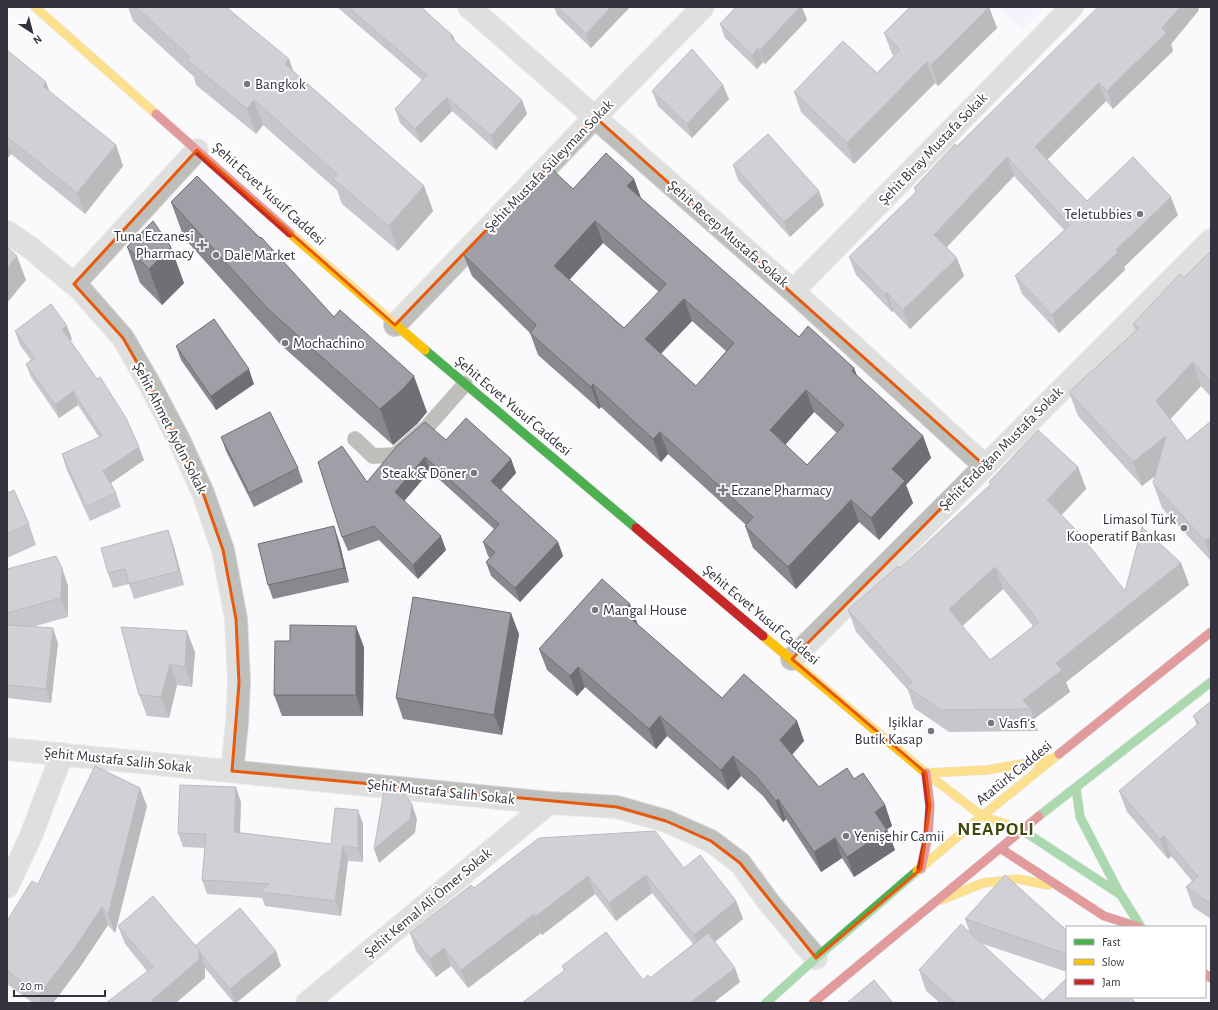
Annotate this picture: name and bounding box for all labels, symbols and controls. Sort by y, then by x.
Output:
north arrow [12,12,52,52]
text: N [31,33,44,46]
place label: Bangkok [255,77,306,92]
marker: Bangkok [242,79,252,89]
street label: Şehit Biray Mustafa Sokak [876,90,990,208]
street label: Şehit Mustafa Süleyman Sokak [482,97,616,235]
street label: Şehit Ecvet Yusuf Caddesi [210,139,328,249]
street label: Şehit Recep Mustafa Sokak [665,178,791,290]
place label: Teletubbies [1064,207,1132,222]
marker: Teletubbies [1135,209,1145,219]
place label: Tuna Eczanesi Pharmacy [114,229,195,261]
marker: Tuna Eczanesi Pharmacy [197,240,207,250]
place label: Dale Market [224,248,296,263]
marker: Dale Market [211,250,221,260]
place label: Mochachino [293,336,365,351]
marker: Mochachino [280,338,290,348]
street label: Şehit Ecvet Yusuf Caddesi [452,353,574,459]
street label: Şehit Ahmet Aydın Sokak [130,360,210,496]
street label: Şehit Erdoğan Mustafa Sokak [936,384,1066,514]
place label: Steak & Döner [382,466,466,481]
marker: Steak & Döner [469,468,479,478]
place label: Eczane Pharmacy [731,483,833,498]
marker: Eczane Pharmacy [718,485,728,495]
place label: Limasol Türk Kooperatif Bankası [1067,512,1176,544]
marker: Limasol Türk Kooperatif Bankası [1179,523,1189,533]
street label: Şehit Ecvet Yusuf Caddesi [700,562,822,668]
place label: Mangal House [603,603,687,618]
marker: Mangal House [590,605,600,615]
place label: Işiklar Butik Kasap [854,715,923,747]
place label: Vasfi's [999,716,1036,731]
marker: Vasfi's [986,718,996,728]
marker: Işiklar Butik Kasap [926,726,936,736]
street label: Atatürk Caddesi [973,738,1055,808]
street label: Şehit Mustafa Salih Sokak [43,745,193,775]
street label: Şehit Mustafa Salih Sokak [366,777,516,807]
district label: NEAPOLI [957,820,1035,839]
place label: Yenişehir Camii [854,829,944,844]
marker: Yenişehir Camii [841,831,851,841]
street label: Şehit Kemal Ali Ömer Sokak [360,844,495,960]
legend [1066,926,1206,998]
text: Fast [1102,936,1121,948]
text: Slow [1102,956,1124,968]
scale bar [14,972,105,998]
text: Jam [1102,976,1121,988]
text: 20 m [20,980,43,992]

